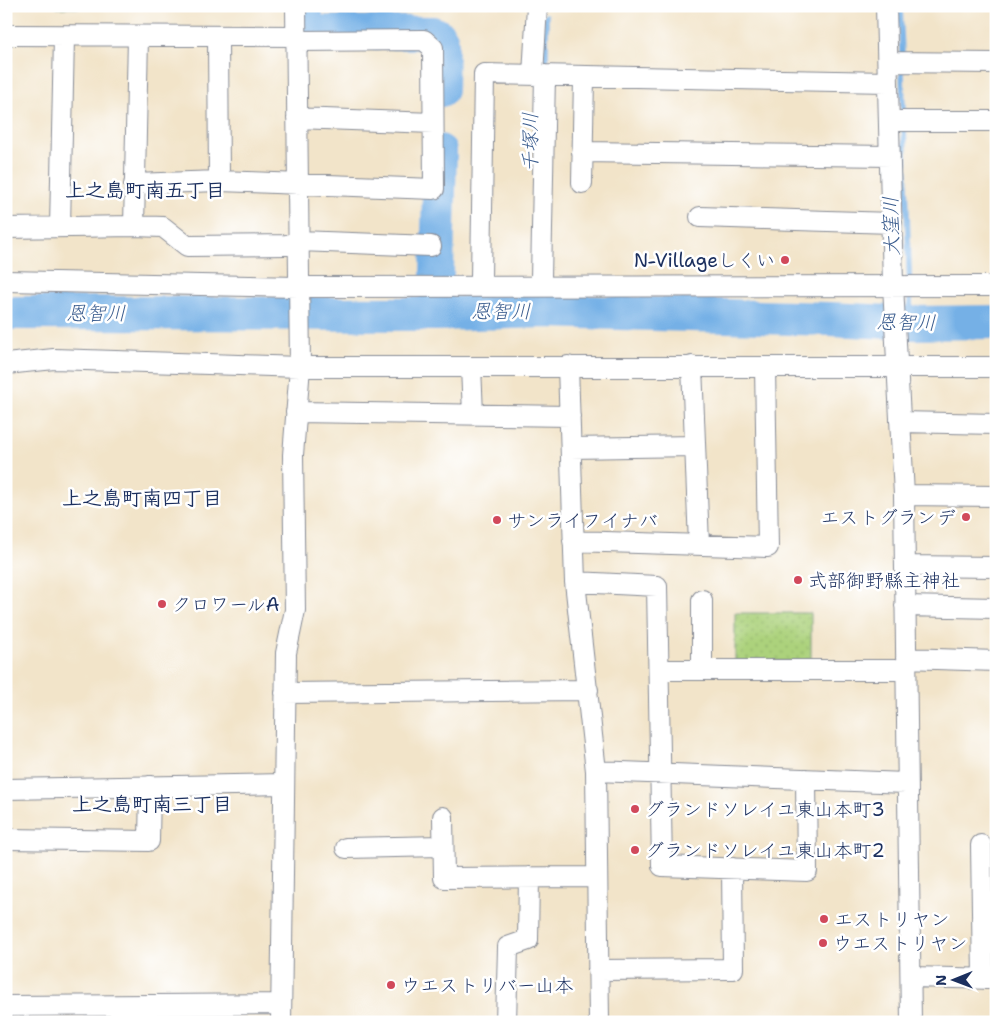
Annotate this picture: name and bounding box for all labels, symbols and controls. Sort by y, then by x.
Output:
water label: 千塚川 [517,112,543,172]
district label: 上之島町南五丁目 [65,177,225,203]
water label: 大窪川 [877,196,905,256]
place label: N-Villageしくい [634,248,775,273]
marker: N-Villageしくい [779,254,791,266]
water label: 恩智川 [471,298,531,324]
water label: 恩智川 [66,300,126,326]
water label: 恩智川 [876,308,936,336]
district label: 上之島町南四丁目 [62,485,222,511]
place label: エストグランデ [820,505,956,530]
place label: サンライフイナバ [507,508,658,533]
marker: エストグランデ [960,511,972,523]
marker: サンライフイナバ [491,514,503,526]
place label: 式部御野縣主神社 [808,568,960,593]
marker: 式部御野縣主神社 [792,574,804,586]
place label: クロワールA [172,592,280,617]
marker: クロワールA [156,598,168,610]
district label: 上之島町南三丁目 [72,791,232,817]
place label: グランドソレイユ東山本町3 [645,797,885,822]
marker: グランドソレイユ東山本町3 [629,803,641,815]
place label: グランドソレイユ東山本町2 [645,838,885,863]
marker: グランドソレイユ東山本町2 [629,844,641,856]
place label: エストリヤン [834,907,950,932]
marker: エストリヤン [818,913,830,925]
place label: ウエストリヤン [833,931,968,956]
marker: ウエストリヤン [817,937,829,949]
north arrow [930,956,980,1006]
place label: ウエストリバー山本 [401,973,574,998]
text: N [932,975,950,986]
marker: ウエストリバー山本 [385,979,397,991]

